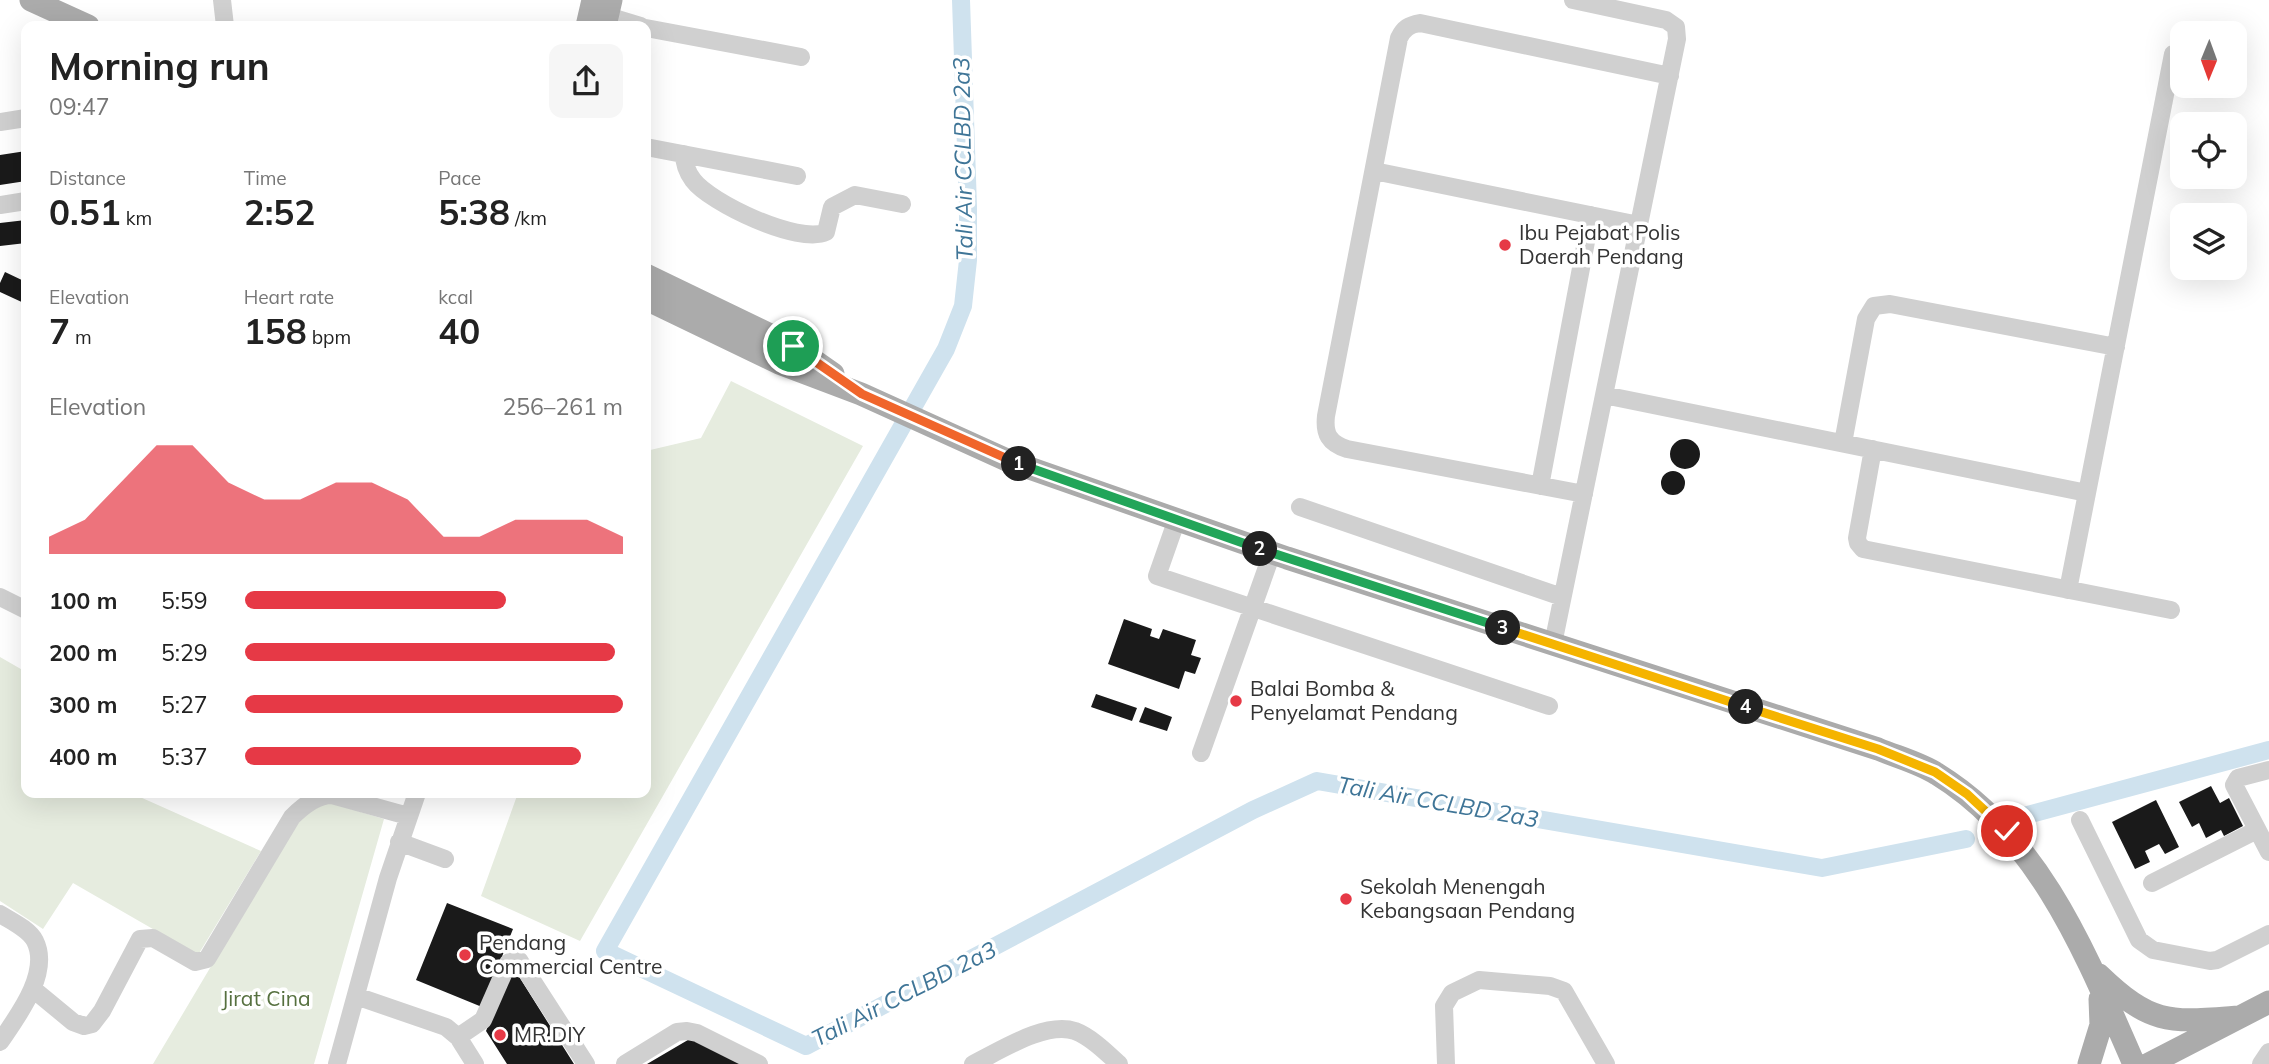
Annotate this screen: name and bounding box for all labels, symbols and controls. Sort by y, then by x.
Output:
north arrow [2170,21,2247,98]
map controls [2170,21,2247,280]
text: Morning run [49,42,270,90]
button: share [549,44,623,118]
water label: Tali Air CCLBD 2a3 [946,57,979,261]
text: 09:47 [49,92,109,121]
button: locate [2170,112,2247,189]
text: Distance [49,166,126,190]
text: Time [244,166,287,190]
text: Pace [438,166,481,190]
text: 0.51 [49,190,121,234]
text: 2:52 [244,190,315,234]
text: 5:38 [438,190,510,234]
button: layers [2170,203,2247,280]
text: km [121,206,152,230]
text: /km [510,206,547,230]
place label: Ibu Pejabat Polis Daerah Pendang [1519,219,1684,269]
marker: Ibu Pejabat Polis Daerah Pendang [1497,237,1513,253]
text: Elevation [49,285,129,309]
text: Heart rate [244,285,334,309]
text: kcal [438,285,473,309]
text: 7 [49,309,70,353]
text: 158 [244,309,307,353]
text: 40 [438,309,480,353]
pin [763,316,823,376]
text: m [70,325,92,349]
text: bpm [307,325,351,349]
icon: arrive [774,327,812,365]
text: Elevation [49,392,146,421]
text: 256–261 m [502,392,623,421]
pin: 1 [1002,447,1036,482]
text: 1 [1013,451,1024,475]
pin: 2 [1242,532,1278,566]
text: 2 [1254,536,1265,560]
text: 100 m [49,586,117,615]
text: 5:59 [161,586,208,615]
pin: 3 [1486,610,1520,646]
text: 3 [1497,615,1508,639]
text: 200 m [49,638,117,667]
text: 5:29 [161,638,208,667]
place label: Balai Bomba & Penyelamat Pendang [1250,675,1458,725]
text: 300 m [49,690,117,719]
text: 5:27 [161,690,208,719]
pin: 4 [1728,690,1764,724]
marker: Balai Bomba & Penyelamat Pendang [1228,693,1244,709]
text: 4 [1740,694,1751,718]
text: 400 m [49,742,117,771]
text: 5:37 [161,742,208,771]
water label: Tali Air CCLBD 2a3 [1335,770,1541,833]
pin [1977,801,2037,861]
icon: check [1988,812,2026,850]
place label: Sekolah Menengah Kebangsaan Pendang [1360,873,1575,923]
marker: Sekolah Menengah Kebangsaan Pendang [1338,891,1354,907]
place label: Pendang Commercial Centre [479,929,663,979]
water label: Tali Air CCLBD 2a3 [807,934,1001,1053]
marker: Pendang Commercial Centre [457,947,473,963]
park label: Jirat Cina [221,985,311,1011]
place label: MR.DIY [514,1021,586,1047]
marker: MR.DIY [492,1027,508,1043]

